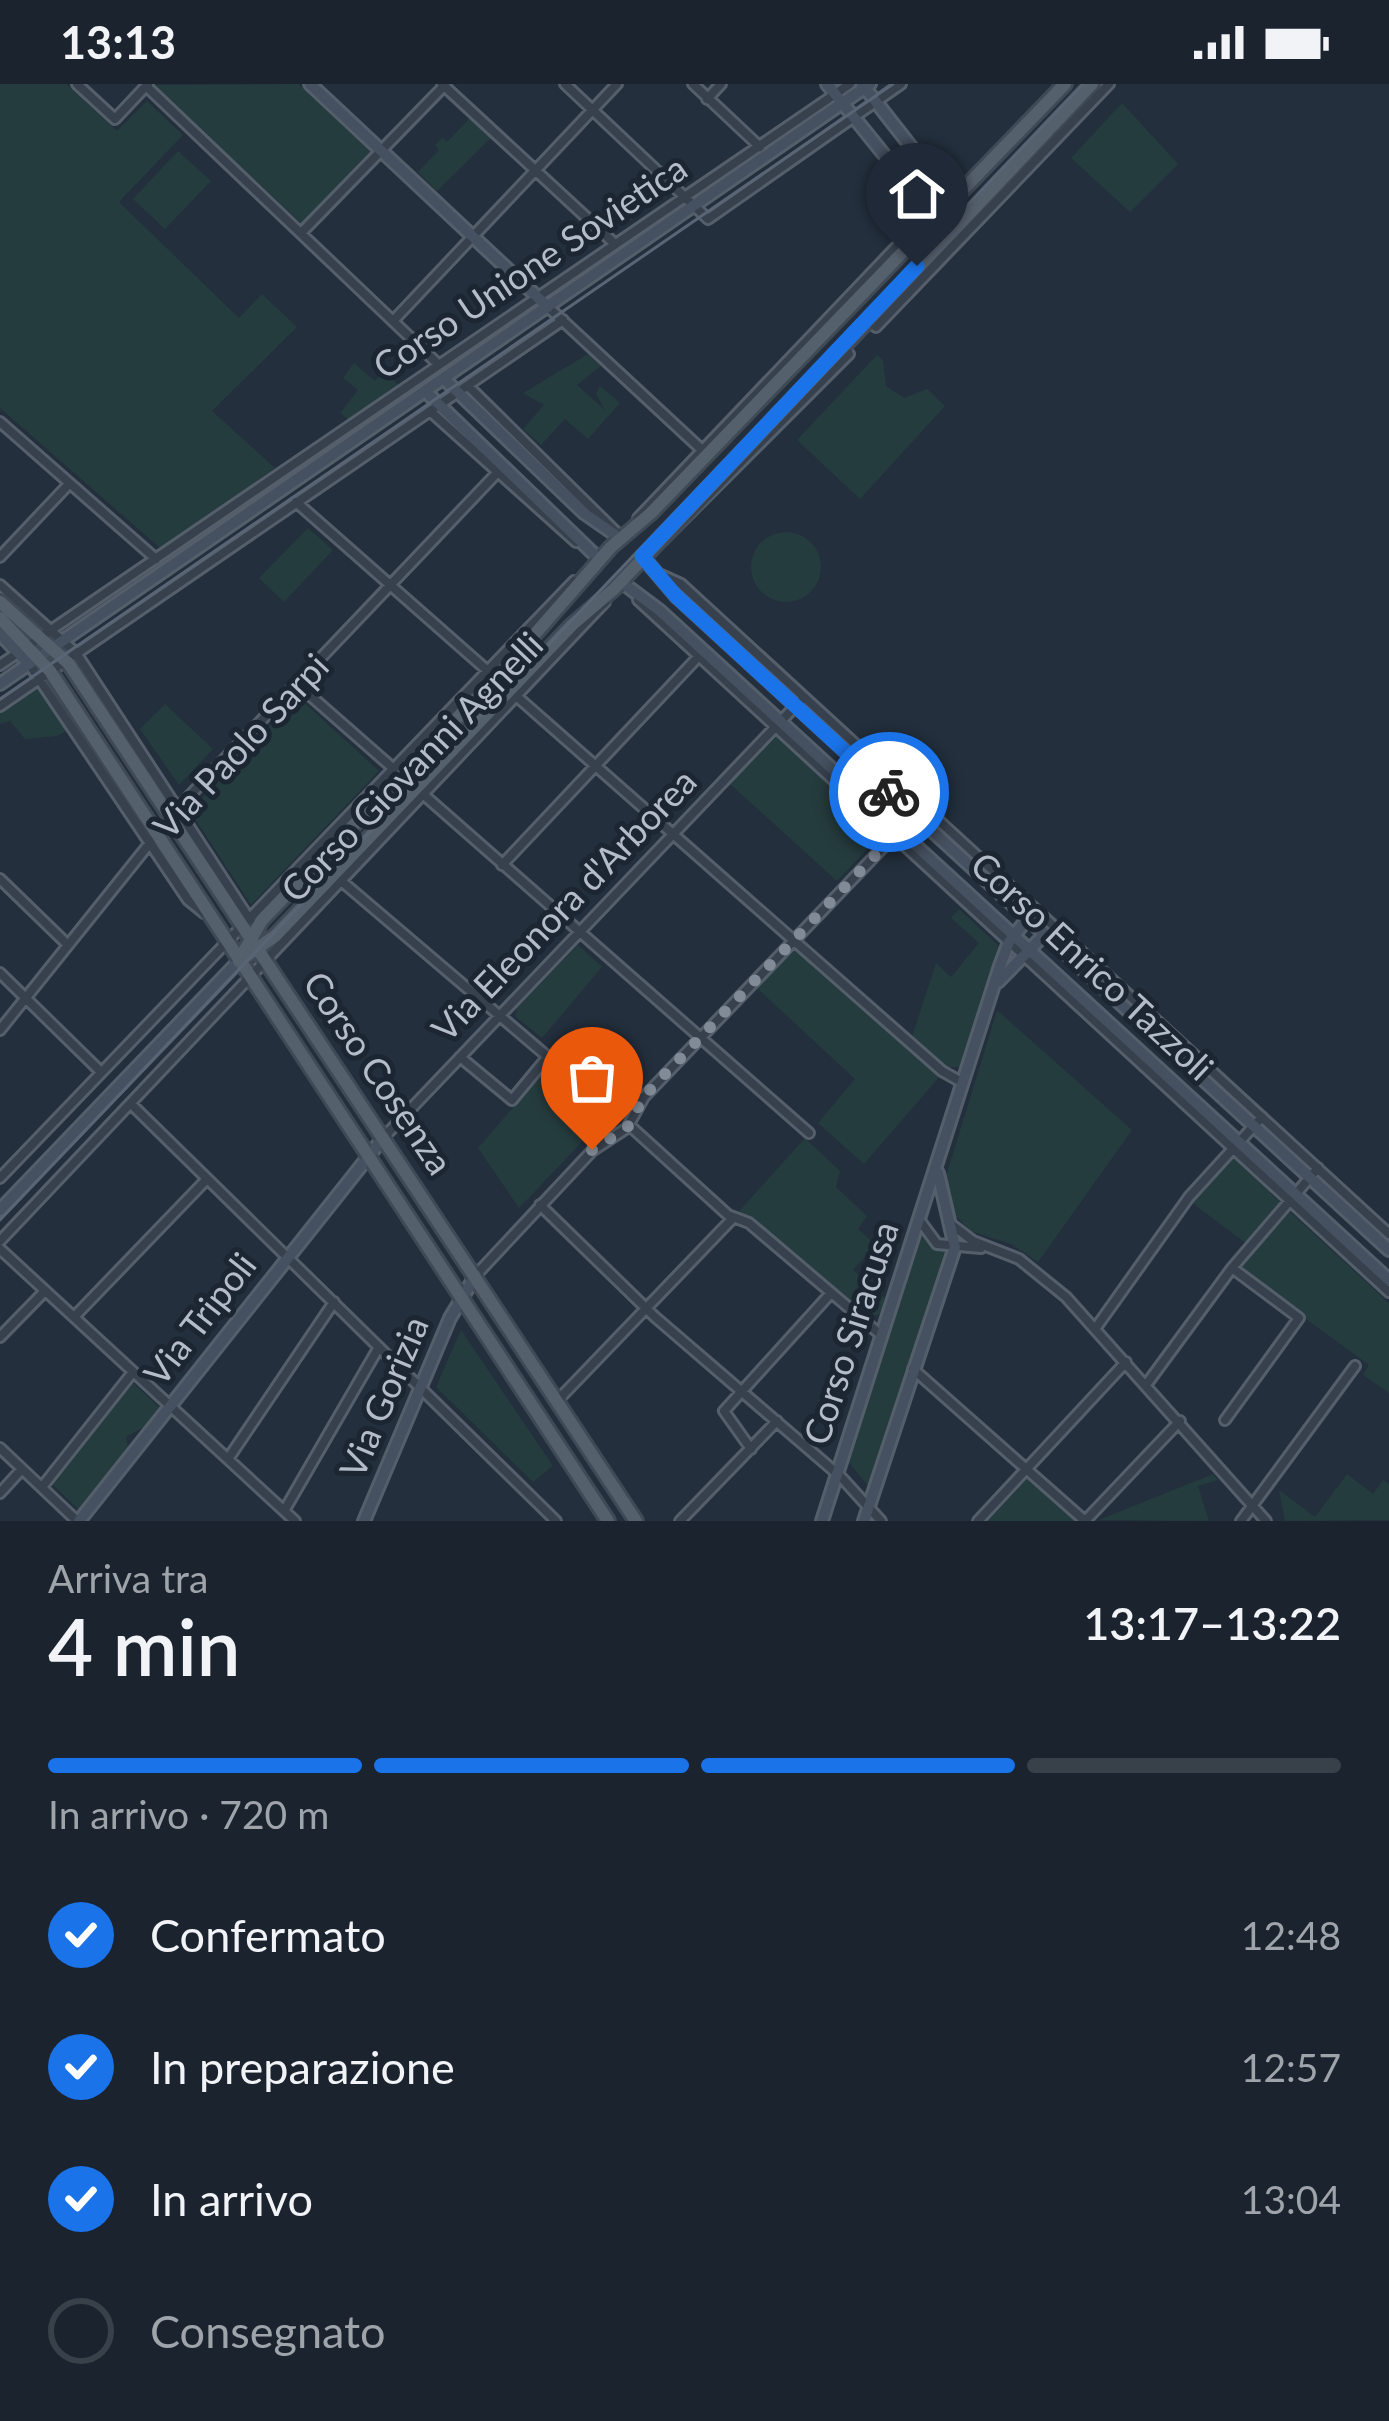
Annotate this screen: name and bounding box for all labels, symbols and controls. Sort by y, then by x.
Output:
text: 13:13 [60,15,176,69]
pin [866,143,968,266]
street label: Corso Unione Sovietica [364,145,694,387]
icon: home [884,161,950,227]
street label: Corso Giovanni Agnelli [271,622,551,910]
street label: Via Paolo Sarpi [143,644,337,847]
courier [829,732,949,852]
street label: Via Eleonora d'Arborea [422,759,705,1050]
icon: bike [856,759,922,825]
street label: Corso Enrico Tazzoli [963,842,1223,1089]
street label: Corso Cosenza [295,963,463,1182]
pin [541,1027,643,1150]
icon: bag [559,1045,625,1111]
street label: Corso Siracusa [793,1216,907,1450]
street label: Via Tripoli [134,1243,265,1393]
street label: Via Gorizia [329,1309,437,1484]
text: Arriva tra [48,1555,208,1601]
text: 13:17–13:22 [1083,1596,1341,1650]
text: 4 min [48,1599,241,1693]
text: In arrivo · 720 m [48,1791,329,1837]
icon: check [48,1902,114,1968]
text: Confermato [150,1908,386,1962]
text: 12:48 [1241,1912,1341,1958]
icon: check [48,2034,114,2100]
text: In preparazione [150,2040,455,2094]
text: 12:57 [1241,2044,1341,2090]
icon: check [48,2166,114,2232]
text: In arrivo [150,2172,313,2226]
text: 13:04 [1241,2176,1341,2222]
text: Consegnato [150,2304,386,2358]

